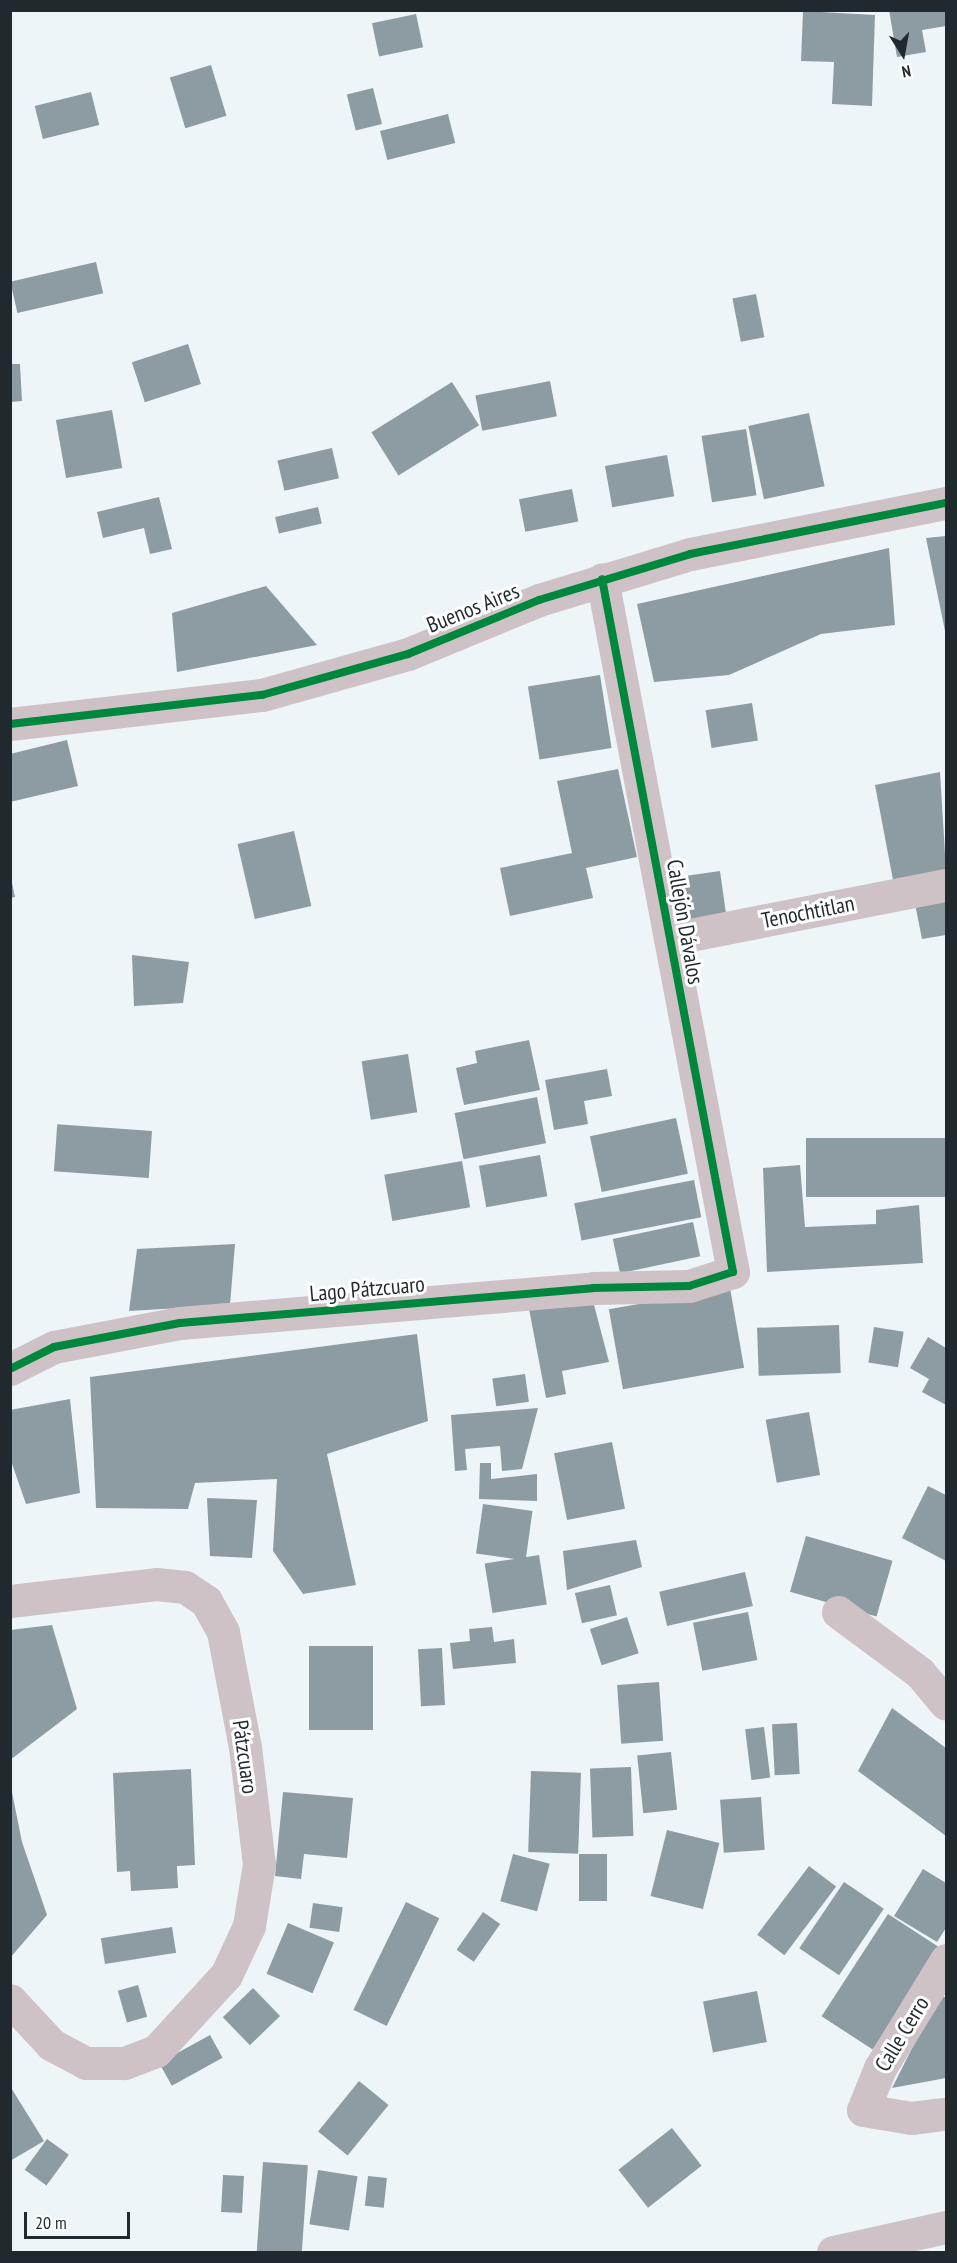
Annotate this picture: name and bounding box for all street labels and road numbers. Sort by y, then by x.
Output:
street label: Buenos Aires [423,577,523,639]
street label: Callejón Dávalos [661,858,709,986]
street label: Tenochtitlan [759,890,857,934]
street label: Lago Pátzcuaro [308,1271,426,1307]
street label: Pátzcuaro [227,1718,263,1796]
street label: Calle Cerro [869,1992,935,2076]

